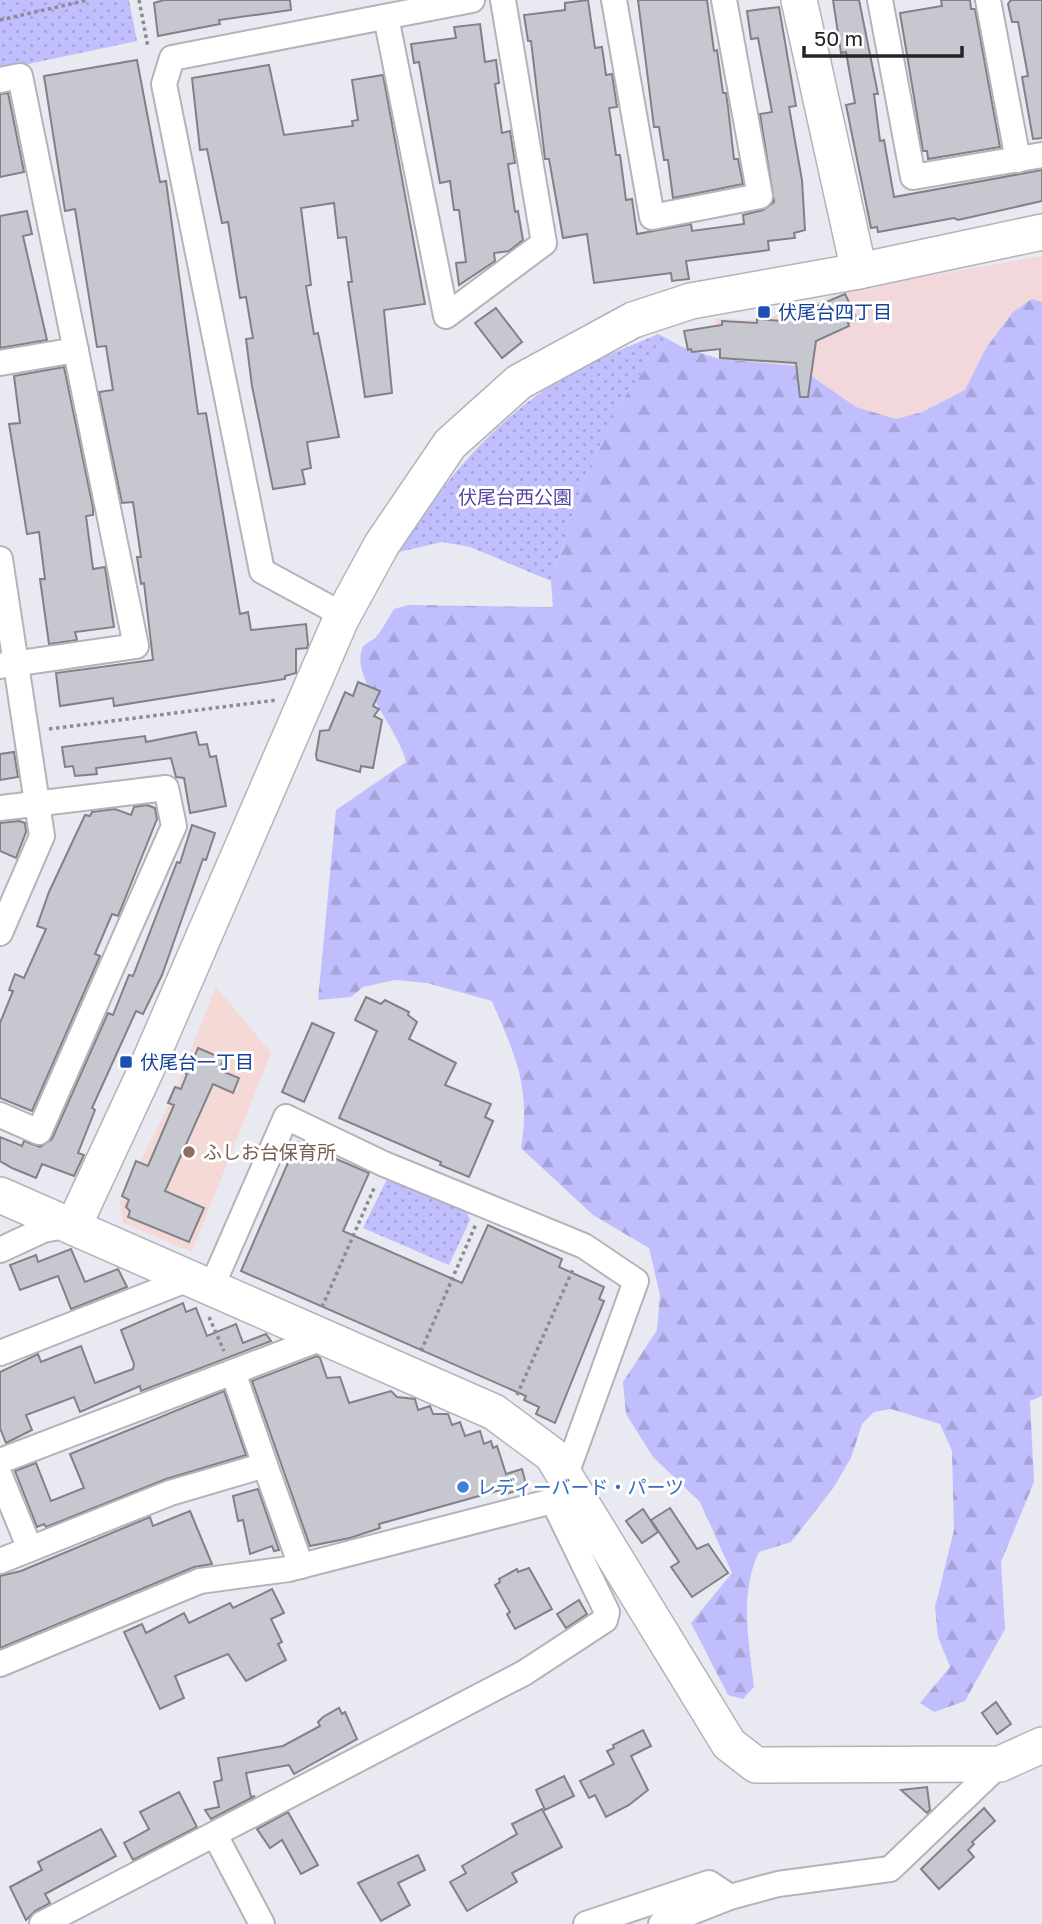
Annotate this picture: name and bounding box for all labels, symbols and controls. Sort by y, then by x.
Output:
scale bar [804,14,962,58]
text: 50 m [814,25,863,51]
place label: 伏尾台四丁目 [778,300,892,323]
marker: 伏尾台四丁目 [756,304,772,320]
park label: 伏尾台⻄公園 [458,485,572,508]
place label: 伏尾台一丁目 [140,1050,254,1073]
marker: 伏尾台一丁目 [118,1054,134,1070]
place label: ふしお台保育所 [203,1140,336,1163]
marker: ふしお台保育所 [181,1144,197,1160]
place label: レディーバード・パーツ [477,1475,684,1498]
marker: レディーバード・パーツ [455,1479,471,1495]

